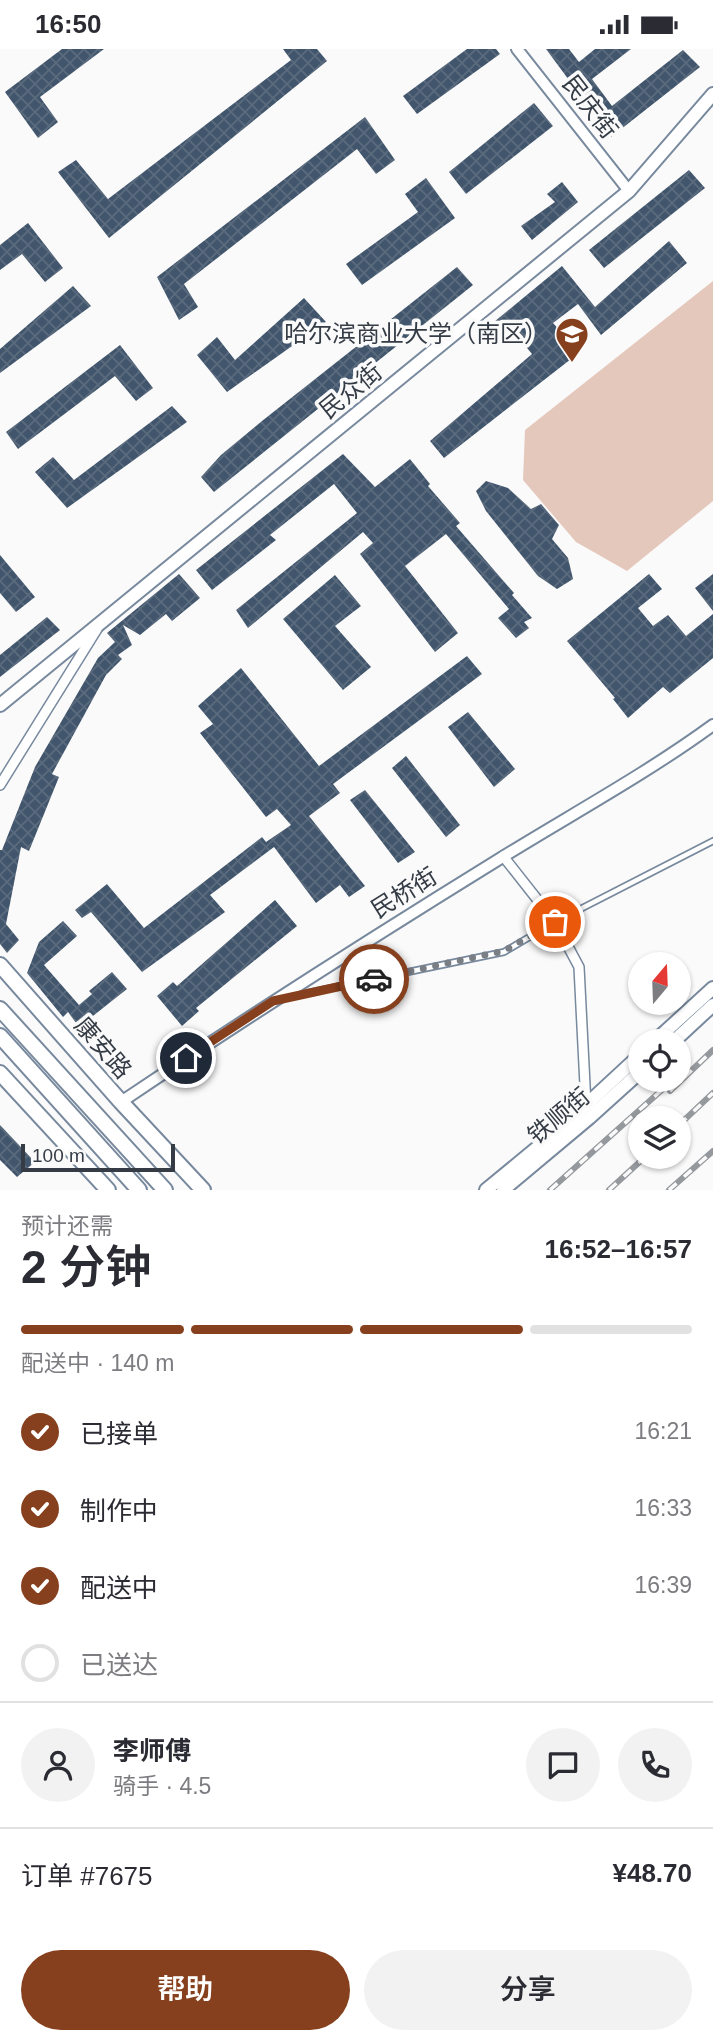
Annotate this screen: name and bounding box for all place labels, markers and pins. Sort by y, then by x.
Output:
school or university icon: 哈尔滨商业大学（南区） [553,315,591,364]
place label: 哈尔滨商业大学（南区） [284,320,548,347]
pin [525,892,585,952]
pin [156,1028,216,1088]

